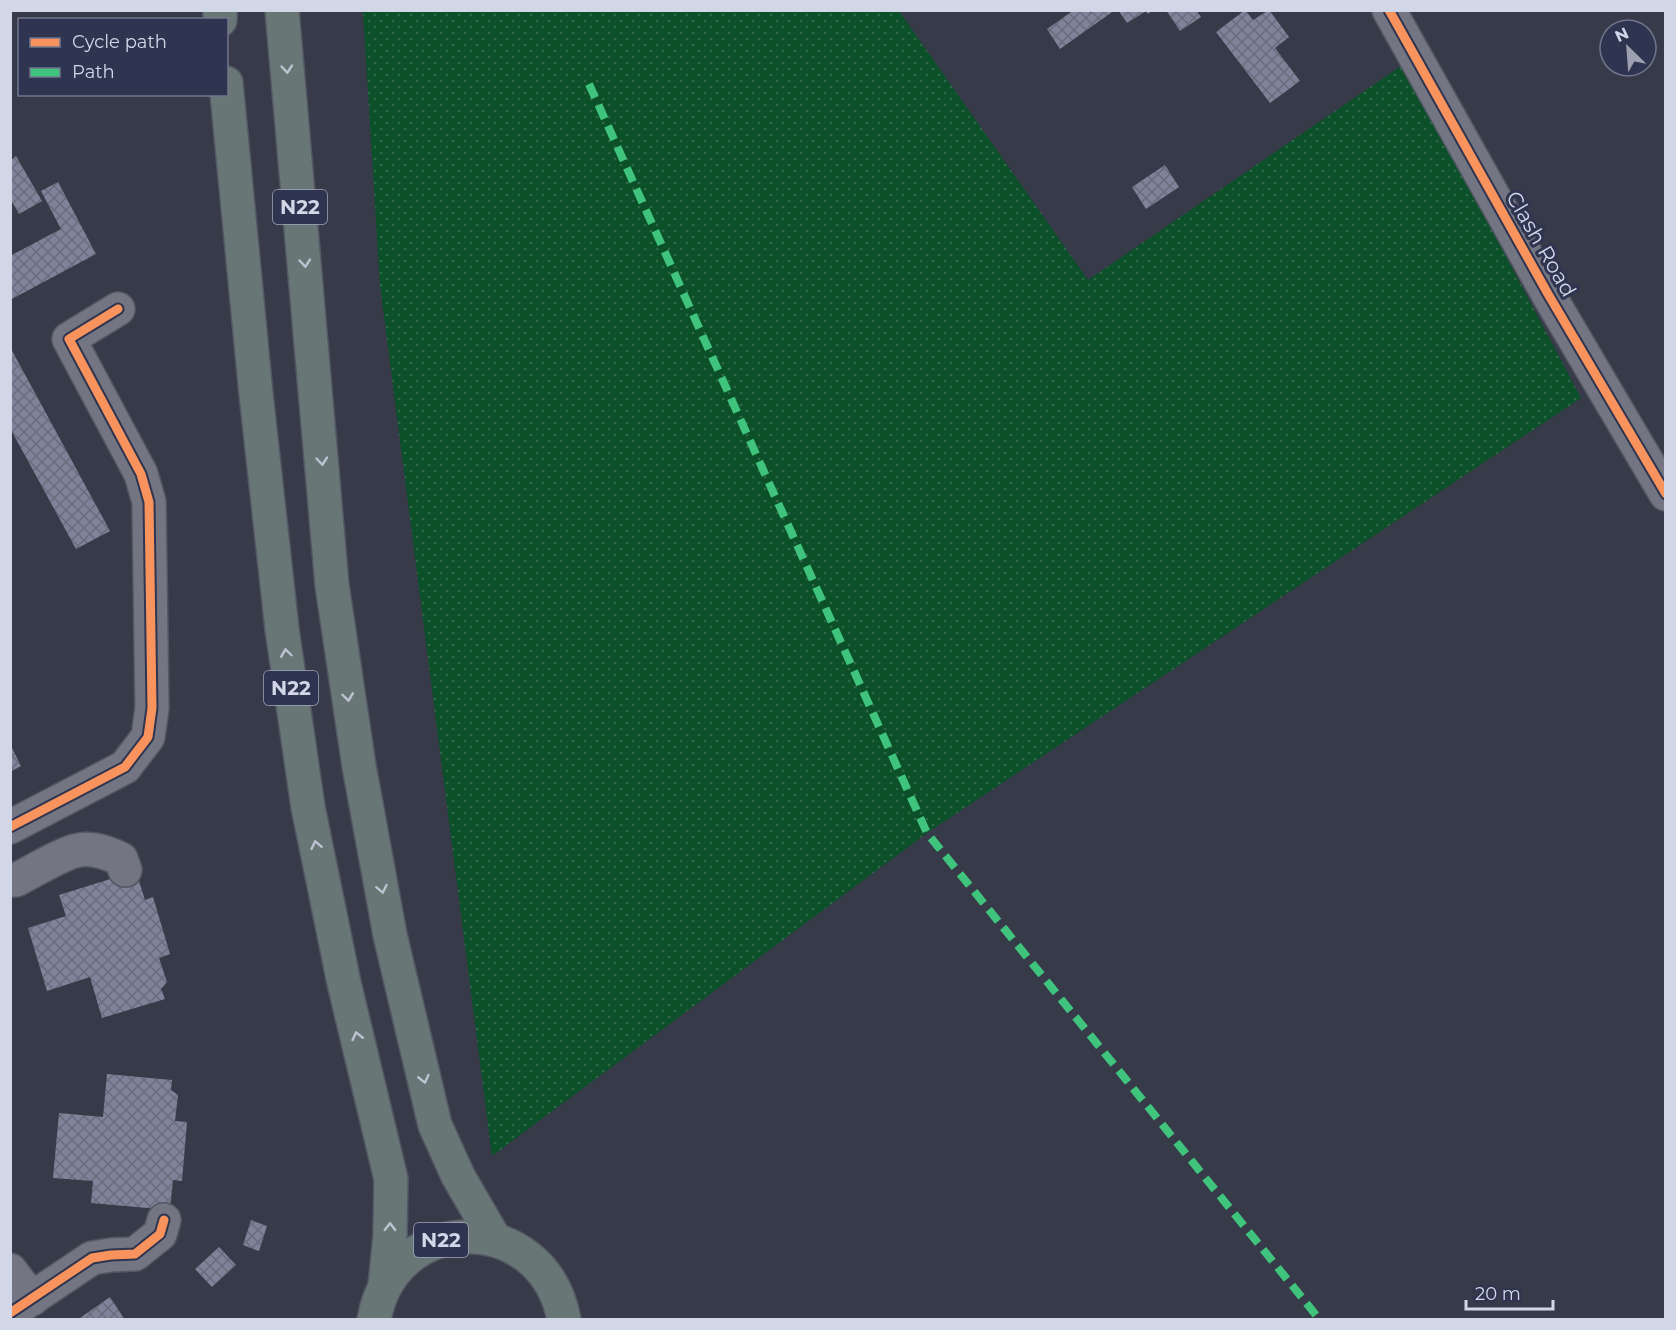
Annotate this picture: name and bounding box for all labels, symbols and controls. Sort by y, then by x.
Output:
legend [18,18,228,96]
north arrow [1598,18,1658,78]
text: N [1612,24,1632,46]
text: Cycle path [72,31,167,53]
text: Path [72,61,115,83]
one-way arrow [280,64,293,73]
street label: Clash Road [1501,186,1582,301]
road number: N22 [273,190,327,224]
one-way arrow [298,258,311,267]
one-way arrow [315,457,328,466]
one-way arrow [280,648,292,657]
road number: N22 [264,671,318,705]
one-way arrow [342,692,354,701]
one-way arrow [310,841,323,851]
one-way arrow [375,884,388,894]
one-way arrow [351,1031,364,1041]
one-way arrow [417,1074,430,1084]
one-way arrow [384,1222,396,1231]
road number: N22 [414,1223,468,1257]
scale bar [1466,1273,1553,1311]
text: 20 m [1475,1283,1521,1305]

